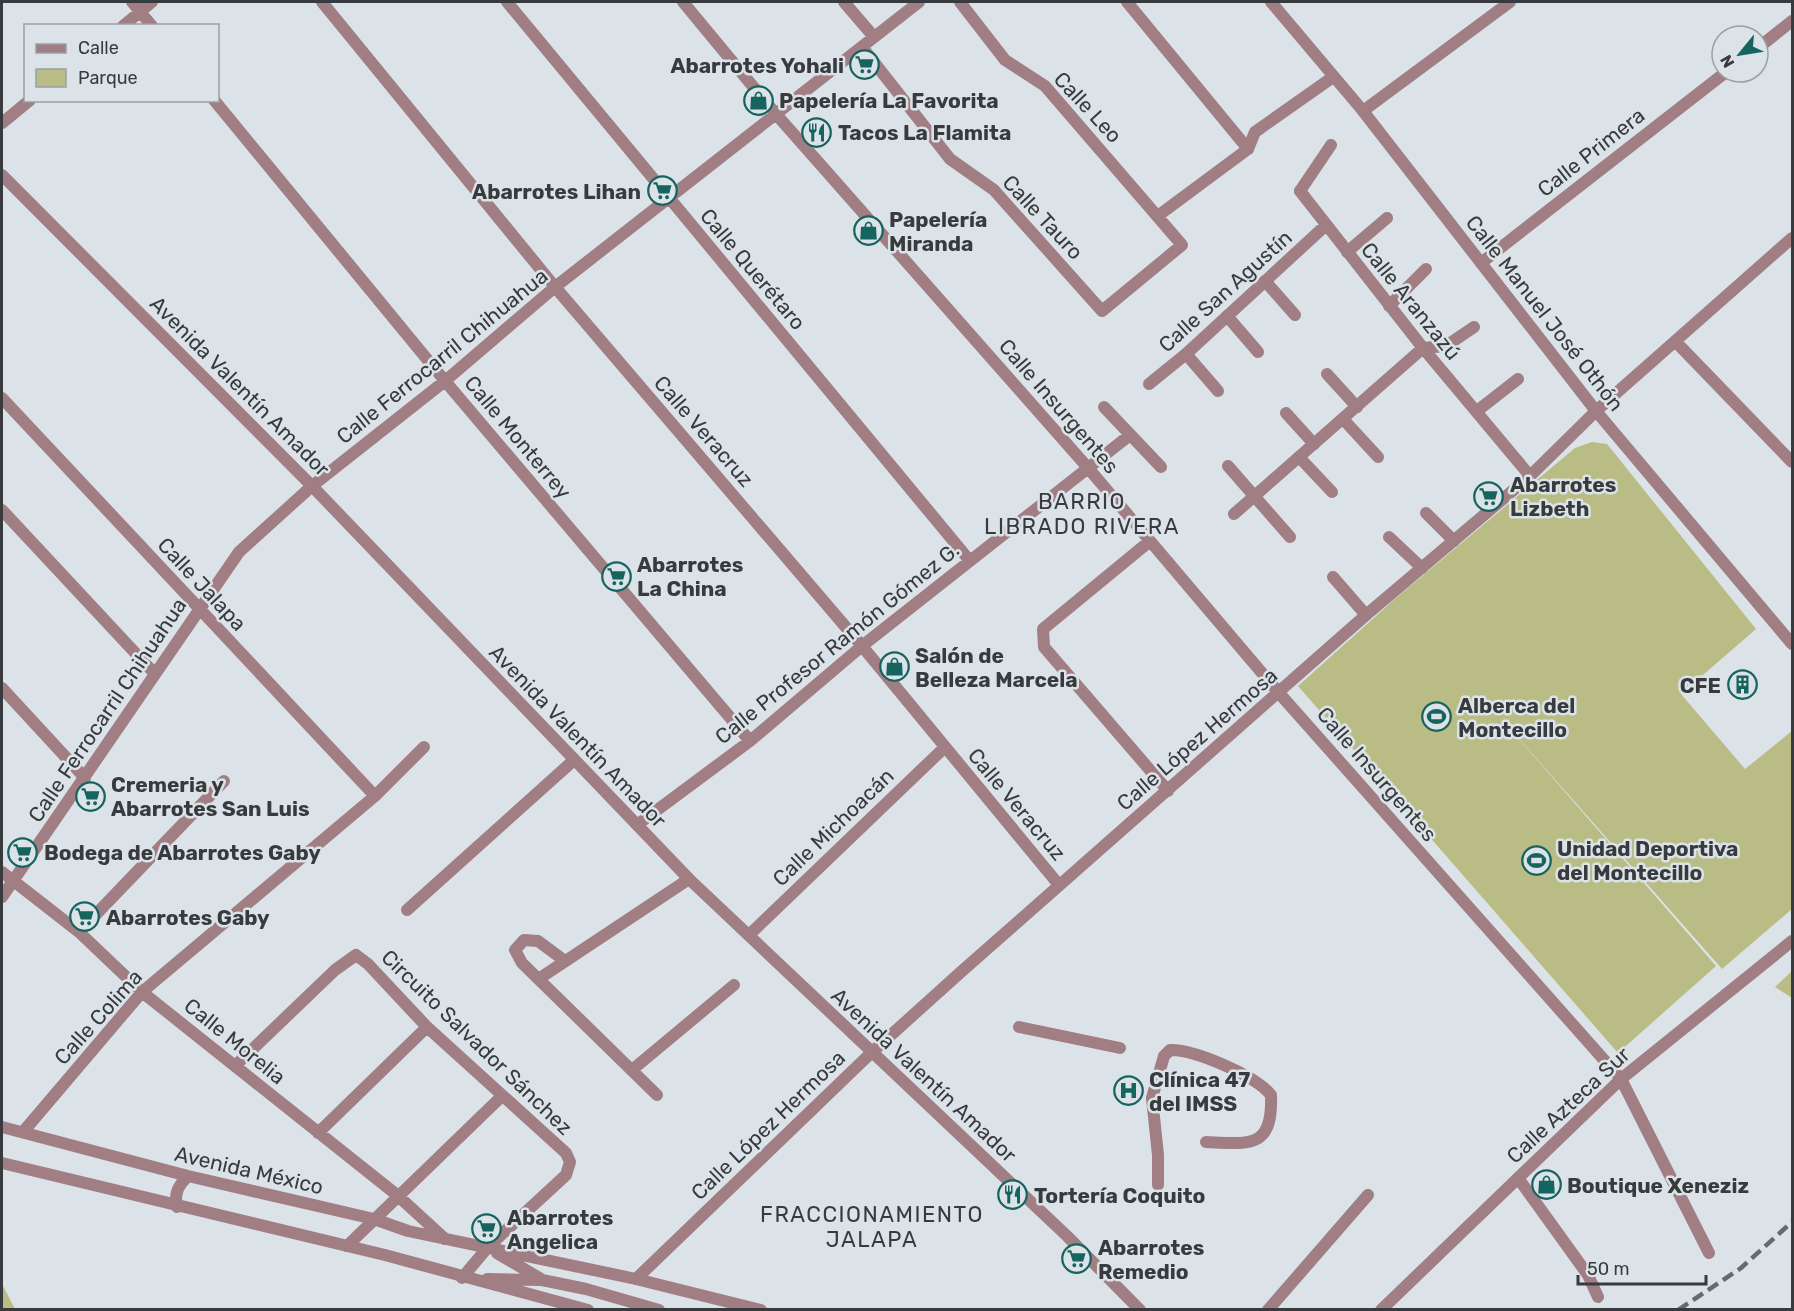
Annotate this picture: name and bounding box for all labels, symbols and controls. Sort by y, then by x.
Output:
legend [24,24,219,102]
north arrow [1710,24,1770,84]
text: Calle [78,37,119,59]
supermarket icon: Abarrotes Yohali [849,49,881,81]
text: N [1716,52,1739,71]
place label: Abarrotes Yohali [670,53,844,78]
street label: Calle Leo [1049,66,1127,148]
text: Parque [78,67,138,89]
shop icon: Papelería La Favorita [742,84,774,116]
place label: Papelería La Favorita [779,88,999,113]
street label: Calle Primera [1532,102,1650,202]
restaurant icon: Tacos La Flamita [801,116,833,148]
place label: Tacos La Flamita [838,120,1011,145]
street label: Calle Tauro [998,170,1088,264]
supermarket icon: Abarrotes Lihan [646,175,678,207]
place label: Abarrotes Lihan [472,179,641,204]
street label: Calle Querétaro [695,203,811,335]
place label: Papelería Miranda [889,207,987,256]
street label: Calle Manuel José Othón [1461,210,1629,416]
shop icon: Papelería Miranda [852,215,884,247]
street label: Calle San Agustín [1153,225,1297,357]
street label: Calle Aranzazú [1356,237,1466,365]
street label: Calle Ferrocarril Chihuahua [331,263,553,449]
street label: Avenida Valentín Amador [145,291,335,481]
street label: Calle Insurgentes [994,334,1124,478]
street label: Calle Monterrey [459,370,577,504]
street label: Calle Veracruz [649,370,759,492]
place label: Abarrotes Lizbeth [1510,472,1616,521]
supermarket icon: Abarrotes Lizbeth [1473,480,1505,512]
district label: BARRIO LIBRADO RIVERA [984,488,1180,540]
street label: Calle Jalapa [153,532,251,636]
street label: Calle Profesor Ramón Gómez G. [710,537,964,749]
place label: Abarrotes La China [637,552,743,601]
supermarket icon: Abarrotes La China [600,560,632,592]
street label: Calle Ferrocarril Chihuahua [23,593,191,827]
street label: Avenida Valentín Amador [484,640,672,832]
place label: Salón de Belleza Marcela [915,643,1078,692]
shop icon: Salón de Belleza Marcela [878,651,910,683]
street label: Calle López Hermosa [1112,663,1282,815]
building icon: CFE [1726,669,1758,701]
place label: CFE [1680,673,1721,698]
place label: Alberca del Montecillo [1458,693,1575,742]
sports icon: Alberca del Montecillo [1421,701,1453,733]
street label: Calle Insurgentes [1312,702,1442,846]
street label: Calle Veracruz [963,743,1071,865]
street label: Calle Michoacán [767,763,899,891]
place label: Cremeria y Abarrotes San Luis [111,772,310,821]
supermarket icon: Cremeria y Abarrotes San Luis [74,780,106,812]
supermarket icon: Bodega de Abarrotes Gaby [7,836,39,868]
place label: Unidad Deportiva del Montecillo [1557,836,1738,885]
place label: Bodega de Abarrotes Gaby [44,840,321,865]
sports icon: Unidad Deportiva del Montecillo [1520,844,1552,876]
supermarket icon: Abarrotes Gaby [69,901,101,933]
place label: Abarrotes Gaby [106,905,270,930]
street label: Circuito Salvador Sánchez [376,944,578,1140]
street label: Calle Colima [49,964,147,1070]
street label: Avenida Valentín Amador [826,983,1022,1167]
street label: Calle Morelia [179,993,291,1089]
street label: Calle Azteca Sur [1501,1042,1635,1168]
street label: Calle López Hermosa [686,1045,850,1205]
place label: Clínica 47 del IMSS [1149,1067,1250,1116]
hospital icon: Clínica 47 del IMSS [1112,1075,1144,1107]
street label: Avenida México [172,1141,326,1199]
shop icon: Boutique Xeneziz [1530,1169,1562,1201]
place label: Boutique Xeneziz [1567,1173,1749,1198]
restaurant icon: Tortería Coquito [997,1179,1029,1211]
place label: Tortería Coquito [1034,1183,1205,1208]
district label: FRACCIONAMIENTO JALAPA [760,1201,984,1253]
place label: Abarrotes Angelica [507,1205,613,1254]
supermarket icon: Abarrotes Angelica [470,1213,502,1245]
place label: Abarrotes Remedio [1098,1235,1204,1284]
supermarket icon: Abarrotes Remedio [1061,1243,1093,1275]
scale bar [1578,1248,1706,1286]
text: 50 m [1587,1258,1630,1280]

